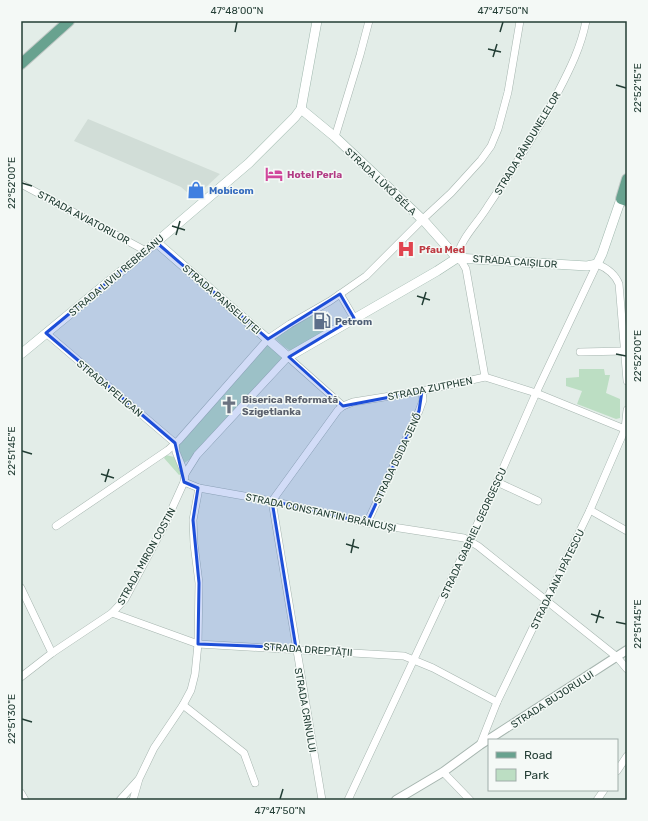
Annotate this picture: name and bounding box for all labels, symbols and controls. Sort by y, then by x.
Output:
text: 47°48'00"N [211,5,263,17]
text: 47°47'50"N [478,5,529,17]
text: 22°52'15"E [632,63,644,113]
street label: STRADA RÂNDUNELELOR [492,89,564,197]
street label: STRADA LÜKŐ BÉLA [342,146,419,218]
text: 22°52'00"E [6,157,18,209]
hotel icon: Hotel Perla [264,164,284,184]
place label: Hotel Perla [287,169,342,181]
shop icon: Mobicom [186,180,206,200]
place label: Mobicom [209,185,254,197]
street label: STRADA AVIATORILOR [35,189,132,247]
street label: STRADA LIVIU REBREANU [67,232,167,319]
hospital icon: Pfau Med [396,239,416,259]
place label: Pfau Med [419,244,465,256]
street label: STRADA CAIȘILOR [472,253,558,271]
street label: STRADA PANSELUȚEI [180,262,263,337]
fuel station icon: Petrom [312,311,332,331]
place label: Petrom [335,316,372,328]
text: 22°52'00"E [632,330,644,382]
street label: STRADA PELICAN [74,358,145,420]
street label: STRADA ZUTPHEN [387,375,474,403]
place label: Biserica Reformată Szigetlanka [242,394,338,418]
church icon: Biserica Reformată Szigetlanka [219,395,239,415]
street label: STRADA DSIDA JENŐ [372,411,424,506]
text: 22°51'45"E [6,426,18,476]
street label: STRADA GABRIEL GEORGESCU [438,466,510,601]
street label: STRADA CONSTANTIN BRÂNCUȘI [244,491,397,535]
street label: STRADA MIRON COSTIN [115,506,179,607]
street label: STRADA ANA IPĂTESCU [528,528,587,631]
text: 22°51'45"E [632,599,644,649]
street label: STRADA DREPTĂȚII [263,641,353,659]
street label: STRADA CRINULUI [292,667,318,754]
street label: STRADA BUJORULUI [509,669,596,731]
text: 22°51'30"E [6,694,18,744]
legend [488,739,618,791]
text: Road [524,748,552,762]
text: Park [524,768,550,782]
text: 47°47'50"N [255,805,306,817]

